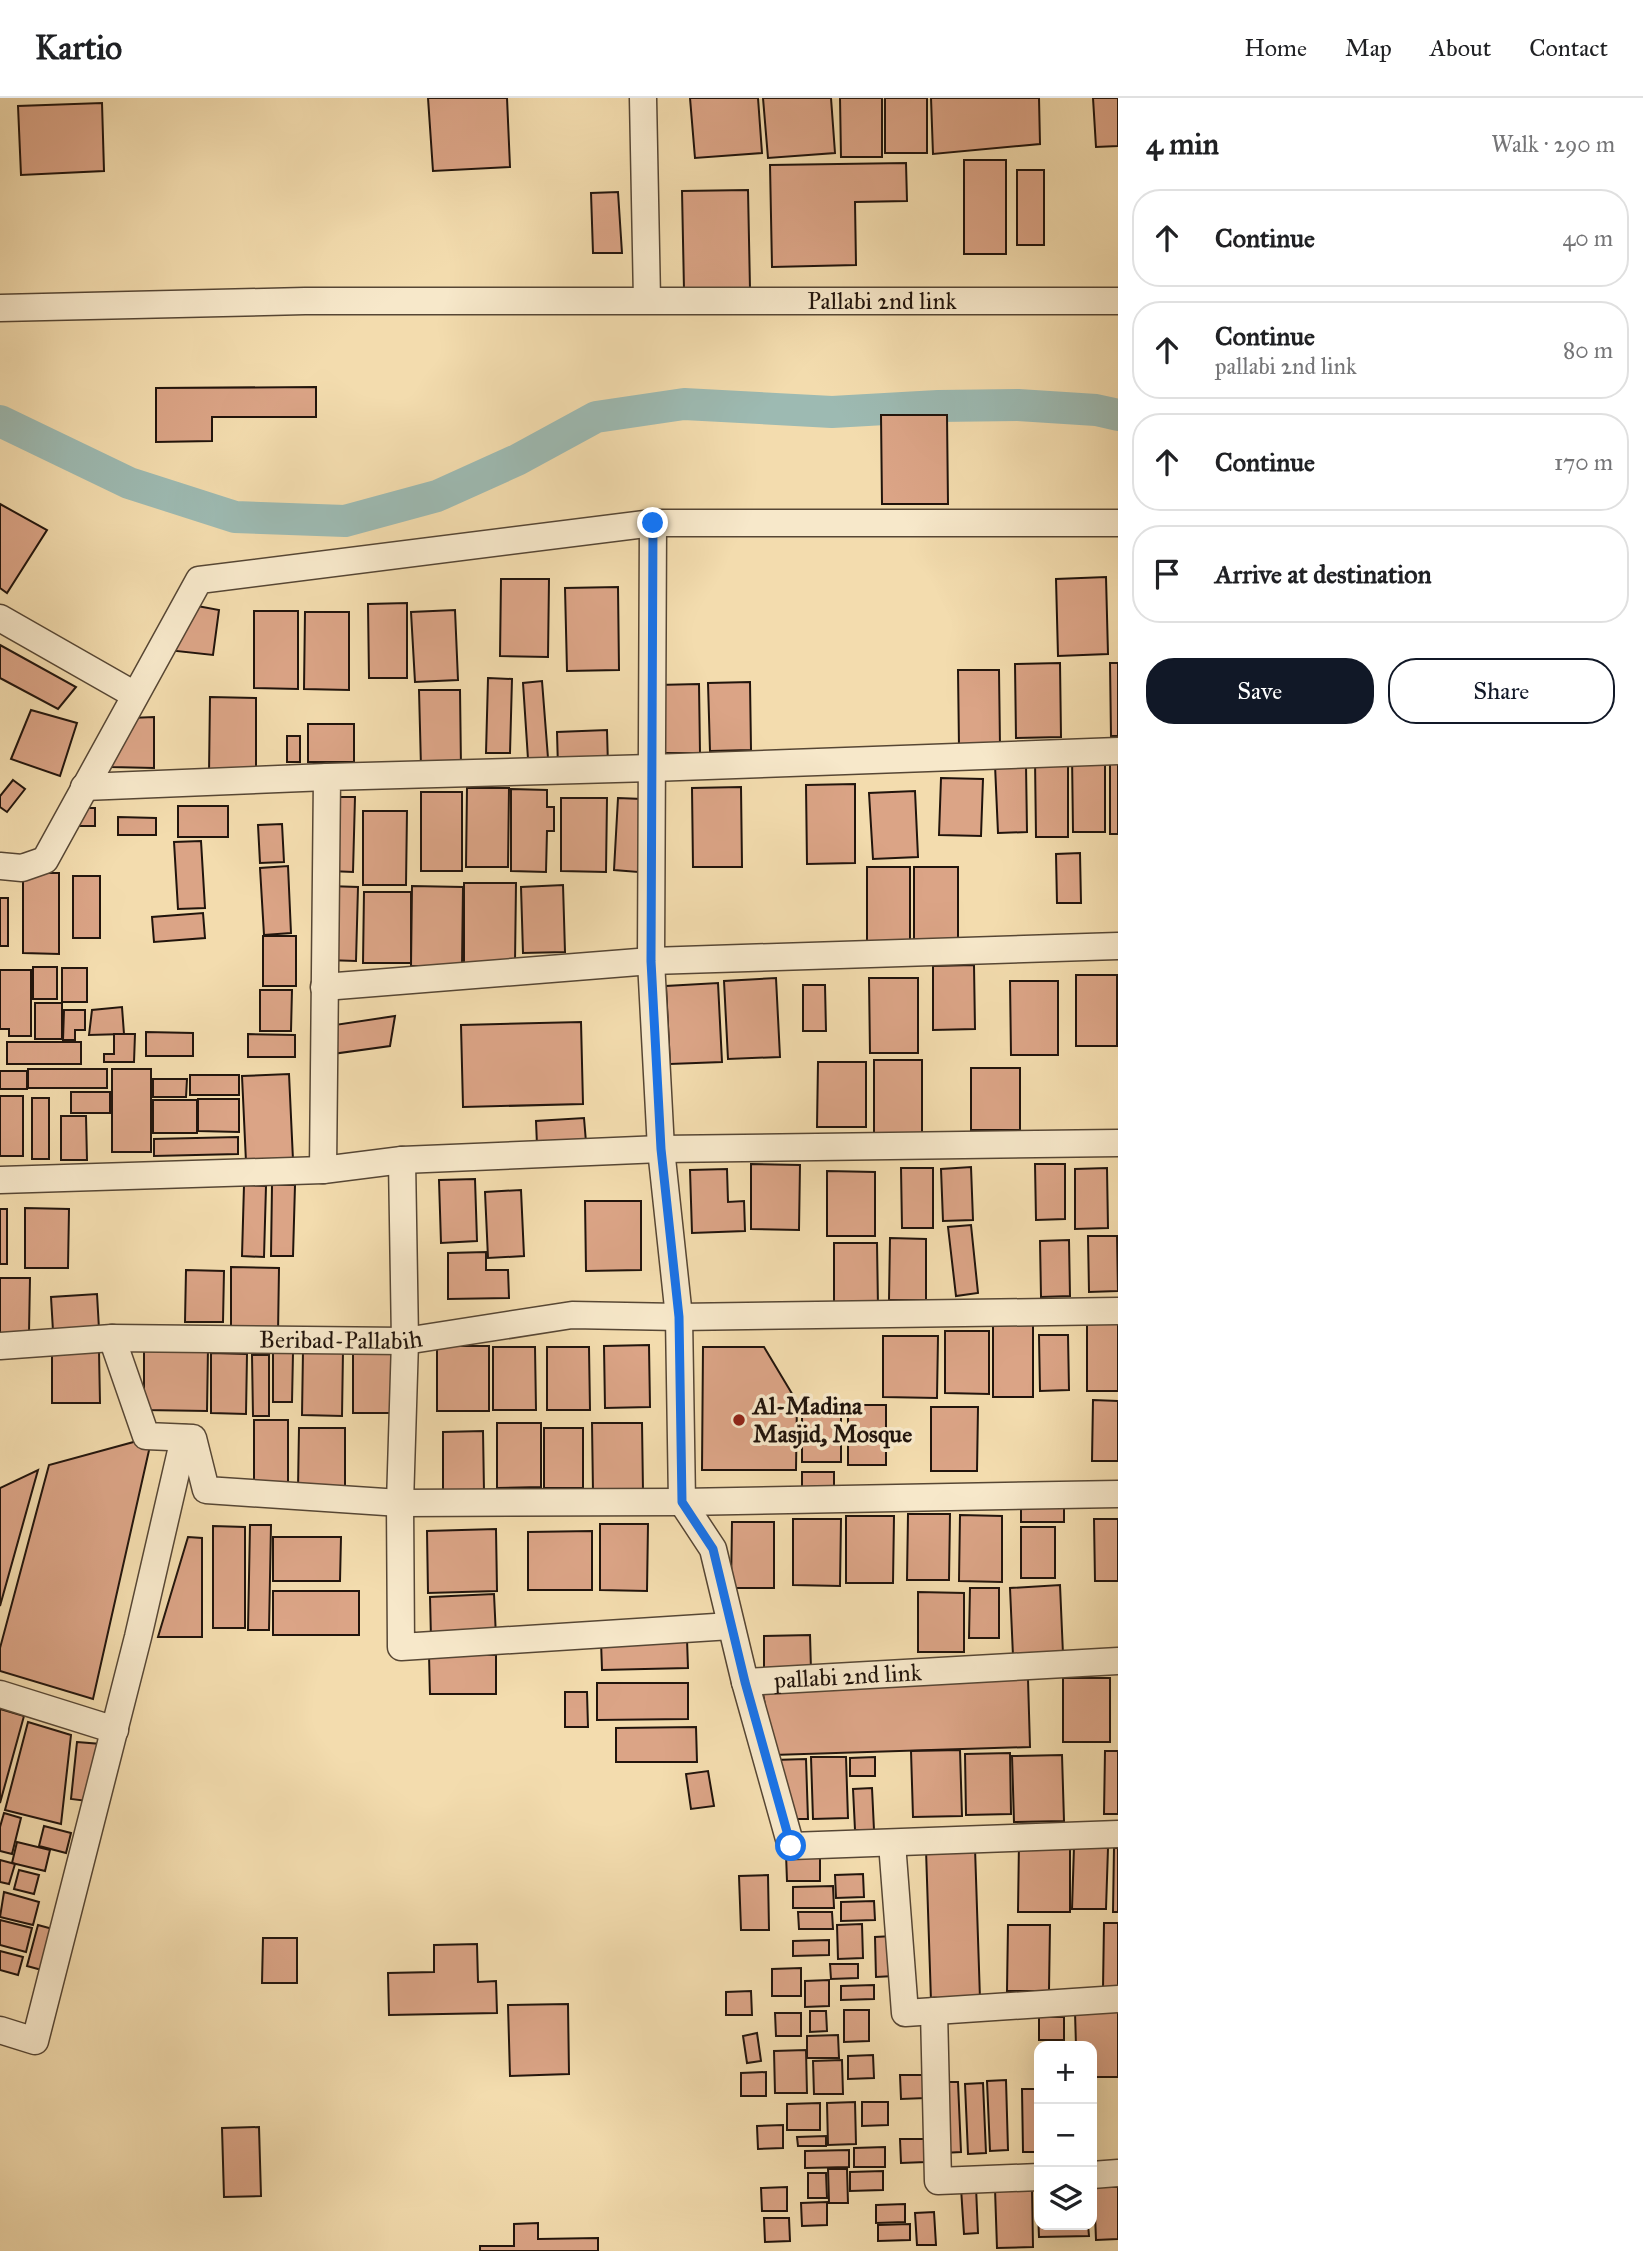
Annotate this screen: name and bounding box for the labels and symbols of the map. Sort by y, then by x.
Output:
street label: Pallabi 2nd link [807,286,957,316]
route end [637,507,668,538]
street label: Beribad-Pallabih [259,1324,424,1356]
place label: Al-Madina Masjid, Mosque [751,1391,912,1449]
marker: Al-Madina Masjid, Mosque [731,1412,747,1428]
street label: pallabi 2nd link [772,1657,923,1695]
route start [775,1830,806,1861]

